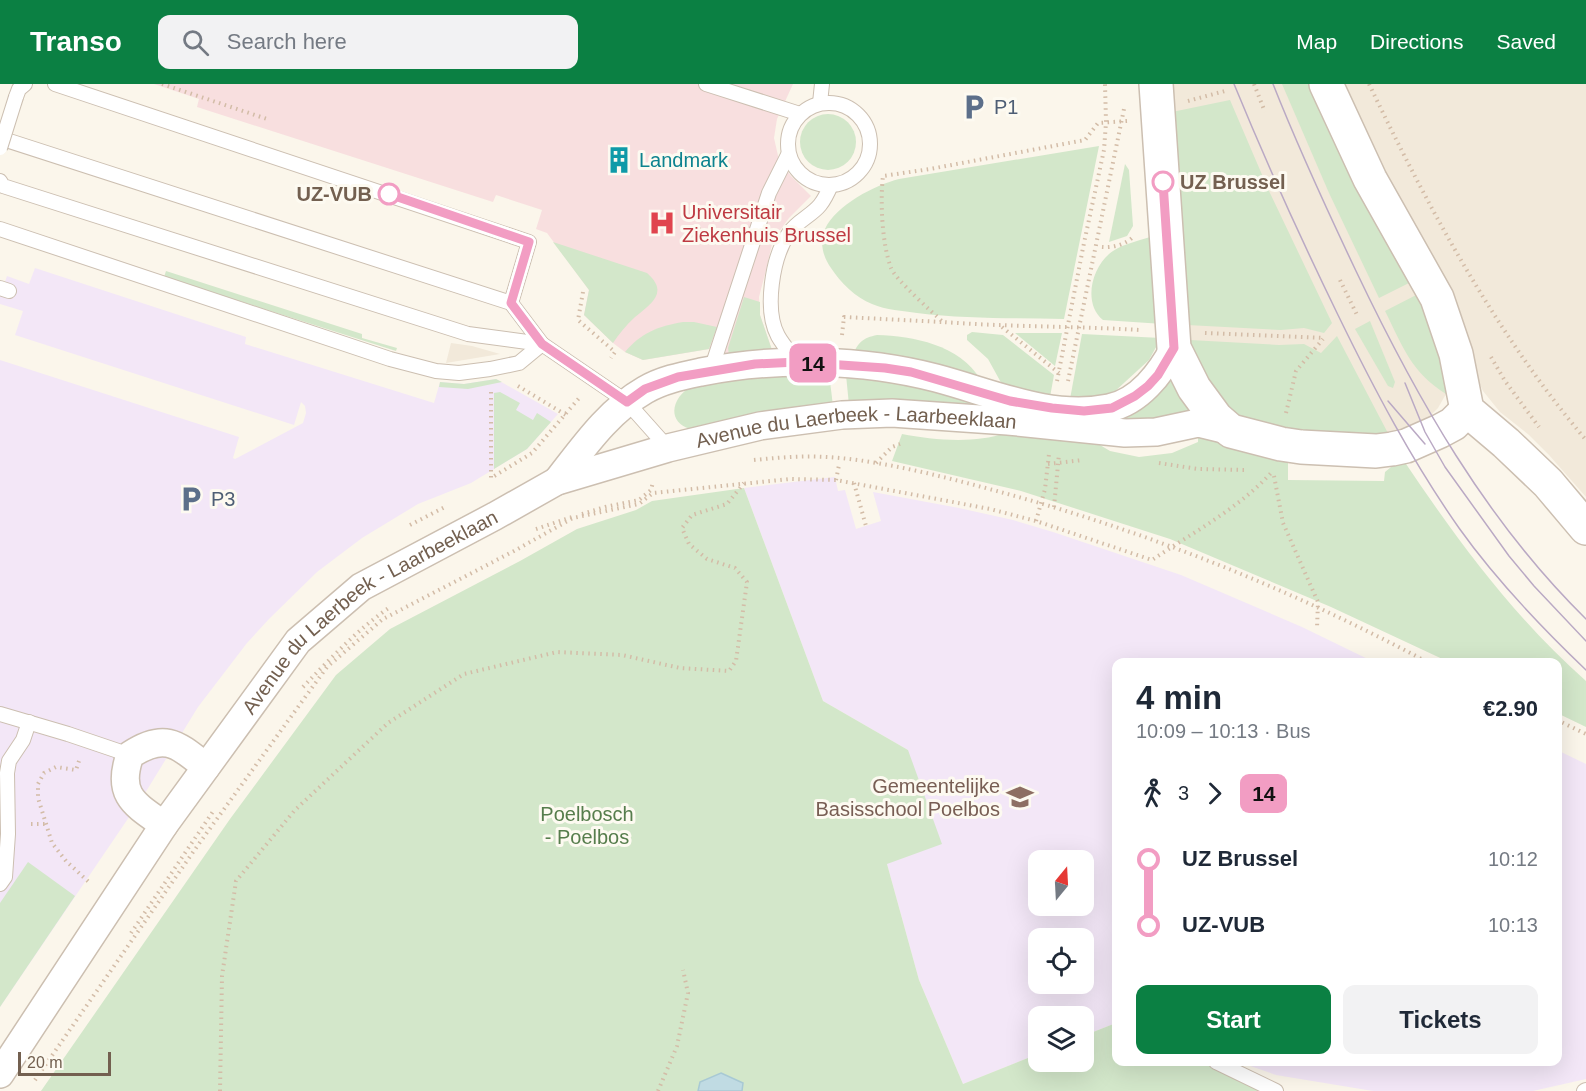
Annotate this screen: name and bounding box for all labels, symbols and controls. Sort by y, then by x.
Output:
search box [158,15,578,69]
text: Transo [30,26,122,57]
icon: search [179,26,212,59]
text: Search here [227,29,347,54]
text: Map [1296,30,1337,53]
text: Directions [1370,30,1463,53]
text: Saved [1496,30,1556,53]
parking icon: P1 [959,92,989,122]
place label: P1 [994,96,1018,118]
building icon: Landmark [604,145,634,175]
place label: Landmark [639,149,729,171]
marker: UZ Brussel [1152,171,1174,193]
place label: UZ Brussel [1180,171,1286,193]
place label: UZ-VUB [296,183,372,205]
marker: UZ-VUB [378,183,400,205]
place label: Universitair Ziekenhuis Brussel [682,201,851,246]
hospital icon: Universitair Ziekenhuis Brussel [647,208,677,238]
line badge: 14 [786,344,840,382]
text: 14 [801,352,825,375]
street label: Avenue du Laerbeek - Laarbeeklaan [694,402,1018,452]
parking icon: P3 [176,484,206,514]
place label: P3 [211,488,235,510]
street label: Avenue du Laerbeek - Laarbeeklaan [238,506,501,718]
text: 4 min [1136,679,1222,716]
text: €2.90 [1483,696,1538,721]
text: 10:09 – 10:13 · Bus [1136,720,1311,742]
place label: Gemeentelijke Basisschool Poelbos [815,775,1000,820]
icon: walk [1136,777,1169,810]
icon: forward [1198,777,1231,810]
school or university icon: Gemeentelijke Basisschool Poelbos [1005,782,1035,812]
text: 3 [1178,782,1189,804]
text: 14 [1252,782,1275,805]
park label: Poelbosch - Poelbos [540,803,634,848]
text: UZ Brussel [1182,846,1298,871]
text: 10:12 [1488,848,1538,870]
north arrow [1028,850,1094,916]
map controls [1028,850,1094,1072]
text: UZ-VUB [1182,912,1265,937]
text: 10:13 [1488,914,1538,936]
button: locate [1028,928,1094,994]
button: Start [1136,985,1331,1054]
button: Tickets [1343,985,1538,1054]
button: layers [1028,1006,1094,1072]
scale bar [18,1049,111,1076]
text: 20 m [27,1054,63,1071]

